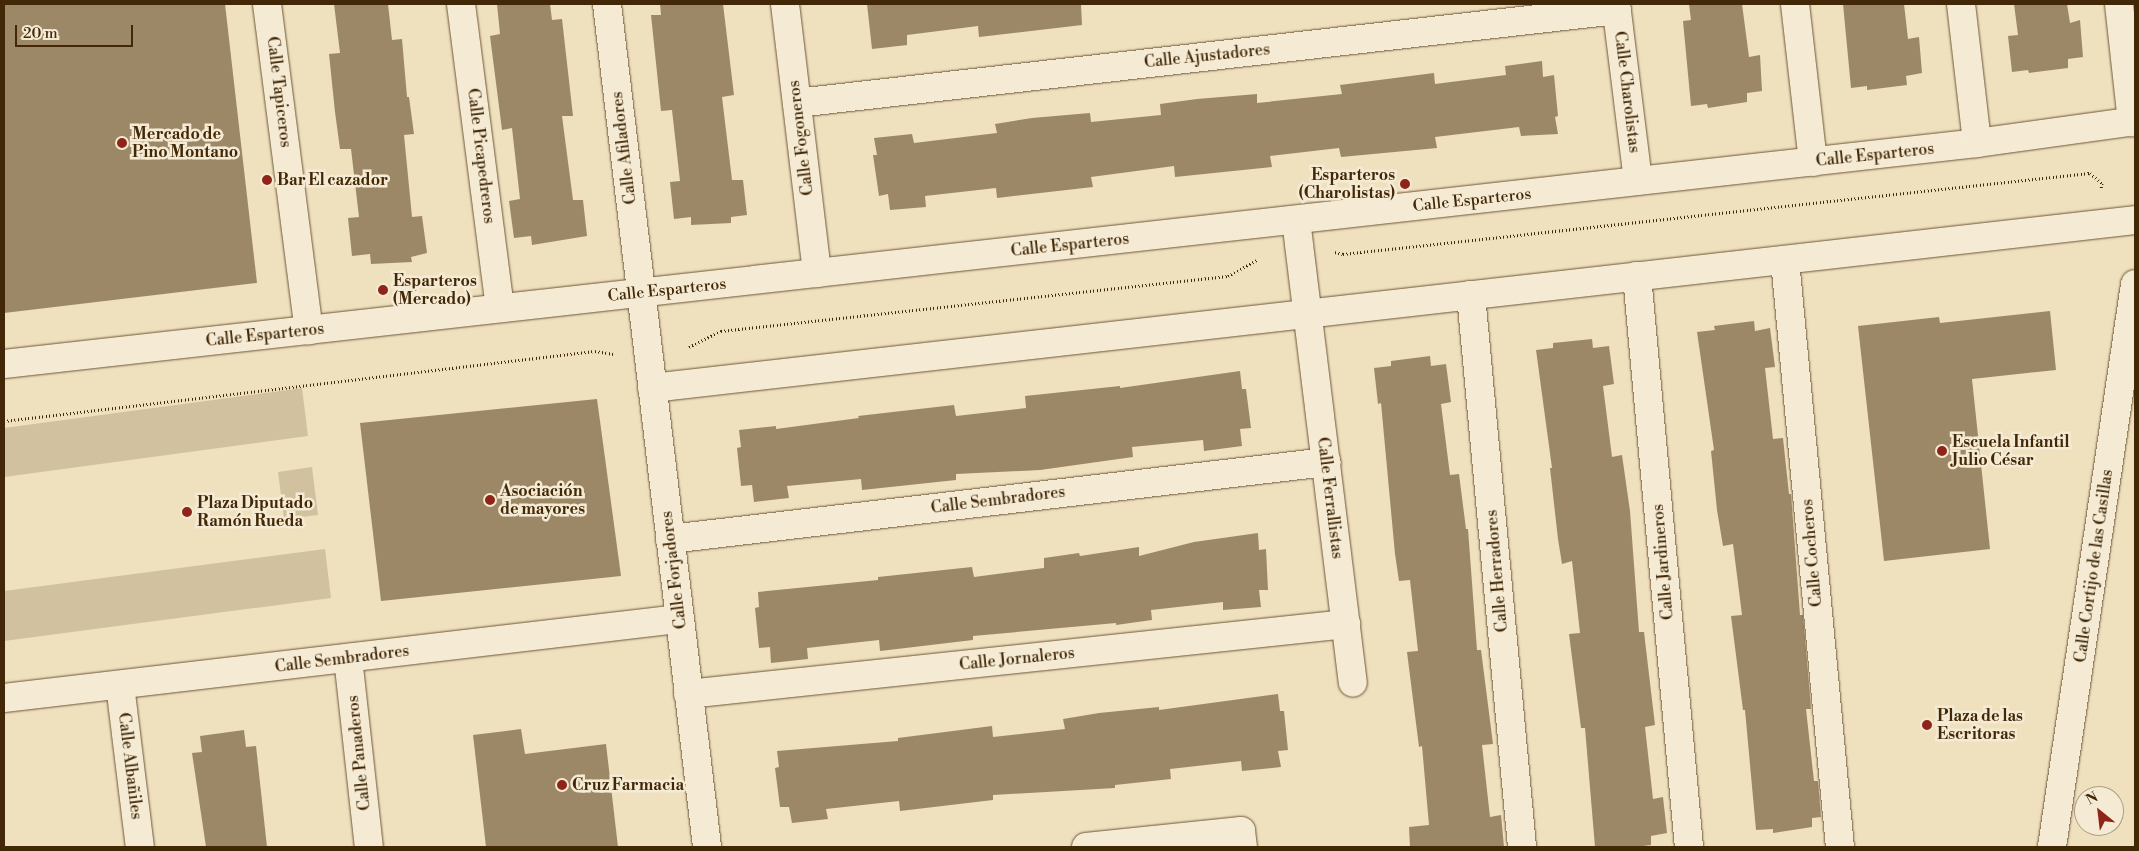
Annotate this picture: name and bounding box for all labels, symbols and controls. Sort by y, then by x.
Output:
scale bar [18,15,135,47]
text: 20 m [23,24,58,43]
street label: Calle Charolistas [1610,30,1644,154]
street label: Calle Tapiceros [263,35,295,149]
street label: Calle Ajustadores [1143,40,1271,72]
street label: Calle Fogoneros [784,79,818,197]
street label: Calle Picapedreros [463,87,499,225]
street label: Calle Afiladores [608,91,640,205]
place label: Mercado de Pino Montano [132,124,238,162]
marker: Mercado de Pino Montano [116,137,128,149]
street label: Calle Esparteros [1815,139,1935,171]
place label: Esparteros (Charolistas) [1299,165,1395,203]
place label: Bar El cazador [277,170,388,190]
marker: Bar El cazador [261,174,273,186]
marker: Esparteros (Charolistas) [1399,178,1411,190]
street label: Calle Esparteros [1412,184,1532,216]
street label: Calle Esparteros [1010,229,1130,261]
place label: Esparteros (Mercado) [393,271,477,309]
street label: Calle Esparteros [607,274,727,306]
marker: Esparteros (Mercado) [377,284,389,296]
street label: Calle Esparteros [205,319,325,351]
place label: Escuela Infantil Julio César [1952,432,2069,470]
street label: Calle Ferrallistas [1313,436,1347,560]
marker: Escuela Infantil Julio César [1936,445,1948,457]
street label: Calle Cortijo de las Casillas [2071,468,2117,664]
place label: Asociación de mayores [500,481,585,519]
street label: Calle Sembradores [930,482,1066,518]
place label: Plaza Diputado Ramón Rueda [197,493,313,531]
marker: Asociación de mayores [484,494,496,506]
street label: Calle Cocheros [1798,498,1826,608]
street label: Calle Jardineros [1648,503,1678,621]
marker: Plaza Diputado Ramón Rueda [181,506,193,518]
street label: Calle Herradores [1482,509,1512,633]
street label: Calle Forjadores [657,510,691,630]
street label: Calle Sembradores [274,641,410,677]
street label: Calle Jornaleros [958,643,1076,675]
street label: Calle Panaderos [343,694,375,812]
place label: Plaza de las Escritoras [1937,706,2023,744]
street label: Calle Albañiles [114,711,146,821]
marker: Plaza de las Escritoras [1921,719,1933,731]
place label: Cruz Farmacia [572,775,684,795]
marker: Cruz Farmacia [556,779,568,791]
north arrow [2074,786,2124,836]
text: N [2083,788,2101,809]

